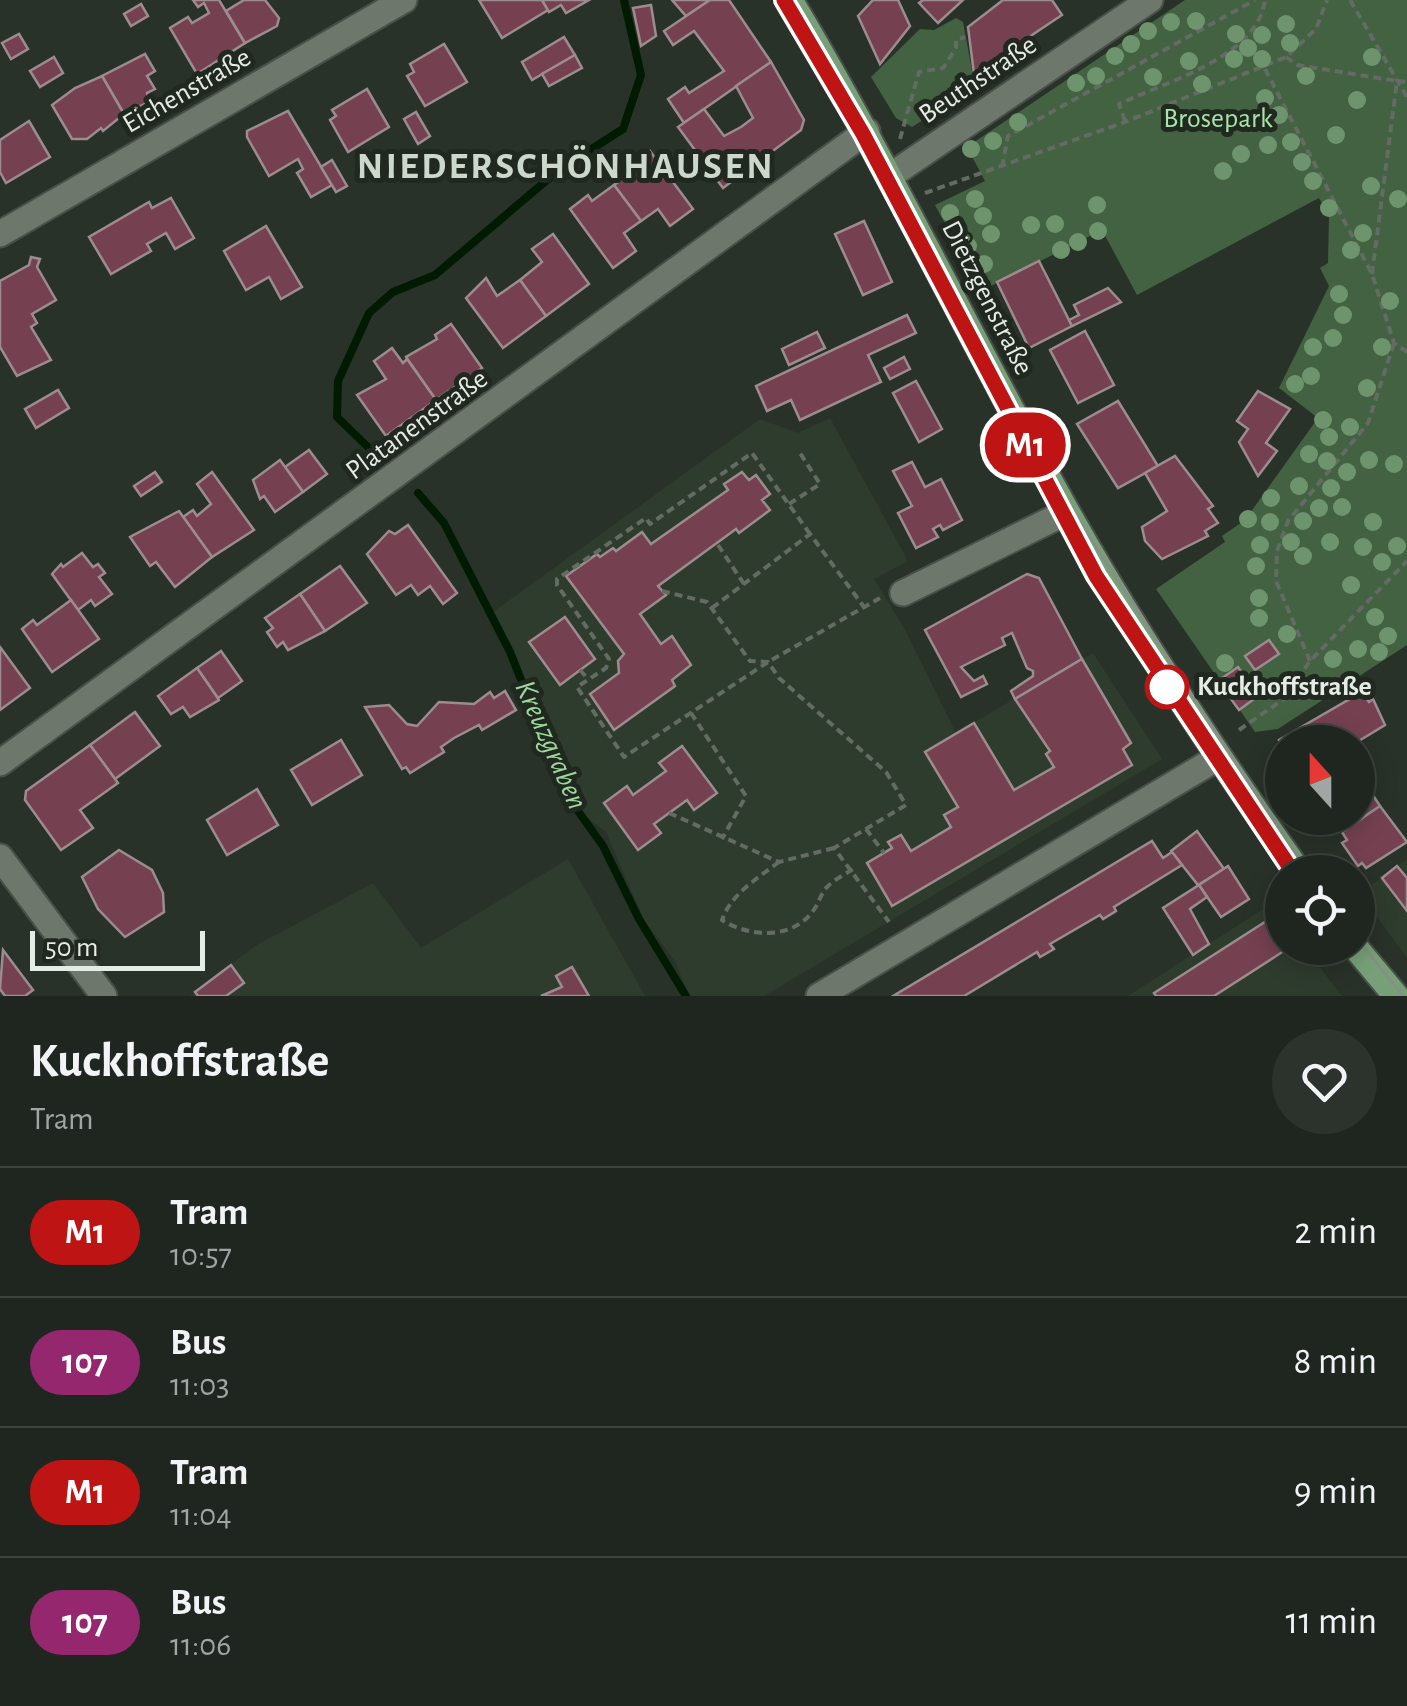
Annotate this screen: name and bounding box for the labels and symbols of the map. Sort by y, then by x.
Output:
street label: Beuthstraße [914,31,1042,129]
street label: Eichenstraße [118,43,256,139]
park label: Brosepark [1163,105,1273,133]
district label: NIEDERSCHÖNHAUSEN [357,145,775,186]
street label: Dietzgenstraße [936,217,1038,379]
street label: Platanenstraße [341,365,493,485]
line badge: M1 [980,412,1070,478]
marker: Kuckhoffstraße [1146,666,1188,708]
place label: Kuckhoffstraße [1197,673,1372,701]
water label: Kreuzgraben [509,676,593,814]
north arrow [1265,725,1375,835]
scale bar [30,926,205,970]

